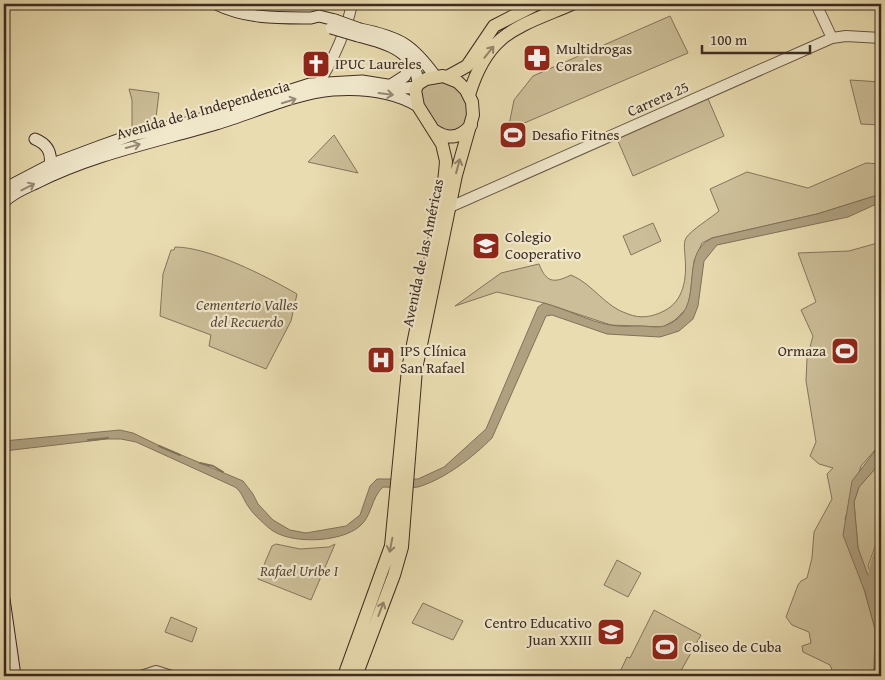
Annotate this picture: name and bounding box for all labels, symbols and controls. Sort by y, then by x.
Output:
scale bar [702,22,810,54]
text: 100 m [710,29,748,50]
place label: Multidrogas Corales [556,38,632,76]
pharmacy icon: Multidrogas Corales [522,43,552,73]
one-way arrow [483,45,494,58]
church icon: IPUC Laureles [301,49,331,79]
place label: IPUC Laureles [335,53,422,74]
street label: Avenida de la Independencia [114,75,292,144]
street label: Carrera 25 [624,76,692,121]
one-way arrow [377,89,393,99]
one-way arrow [280,96,296,106]
sports icon: Desafio Fitnes [498,120,528,150]
place label: Desafio Fitnes [532,124,619,145]
one-way arrow [124,140,140,150]
one-way arrow [454,158,464,174]
street label: Avenida de las Américas [397,177,448,329]
one-way arrow [20,182,35,191]
place label: Colegio Cooperativo [505,226,581,264]
school or university icon: Colegio Cooperativo [471,231,501,261]
park label: Cementerio Valles del Recuerdo [196,294,299,332]
sports icon: Ormaza [830,336,860,366]
place label: IPS Clínica San Rafael [400,340,466,378]
place label: Ormaza [778,340,826,361]
hospital icon: IPS Clínica San Rafael [366,345,396,375]
one-way arrow [385,537,395,553]
park label: Rafael Uribe I [259,560,339,581]
one-way arrow [377,602,386,617]
place label: Centro Educativo Juan XXIII [484,612,592,650]
school or university icon: Centro Educativo Juan XXIII [596,617,626,647]
sports icon: Coliseo de Cuba [650,632,680,662]
place label: Coliseo de Cuba [684,636,782,657]

